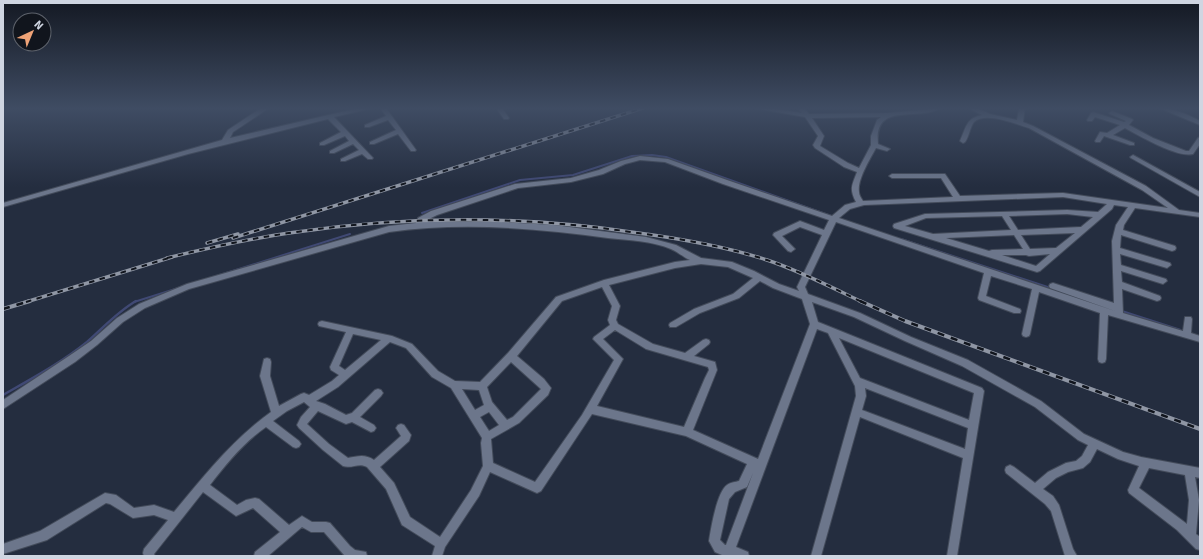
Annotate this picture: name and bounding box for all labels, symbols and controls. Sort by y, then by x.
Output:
north arrow [12,12,52,52]
text: N [31,18,46,33]

